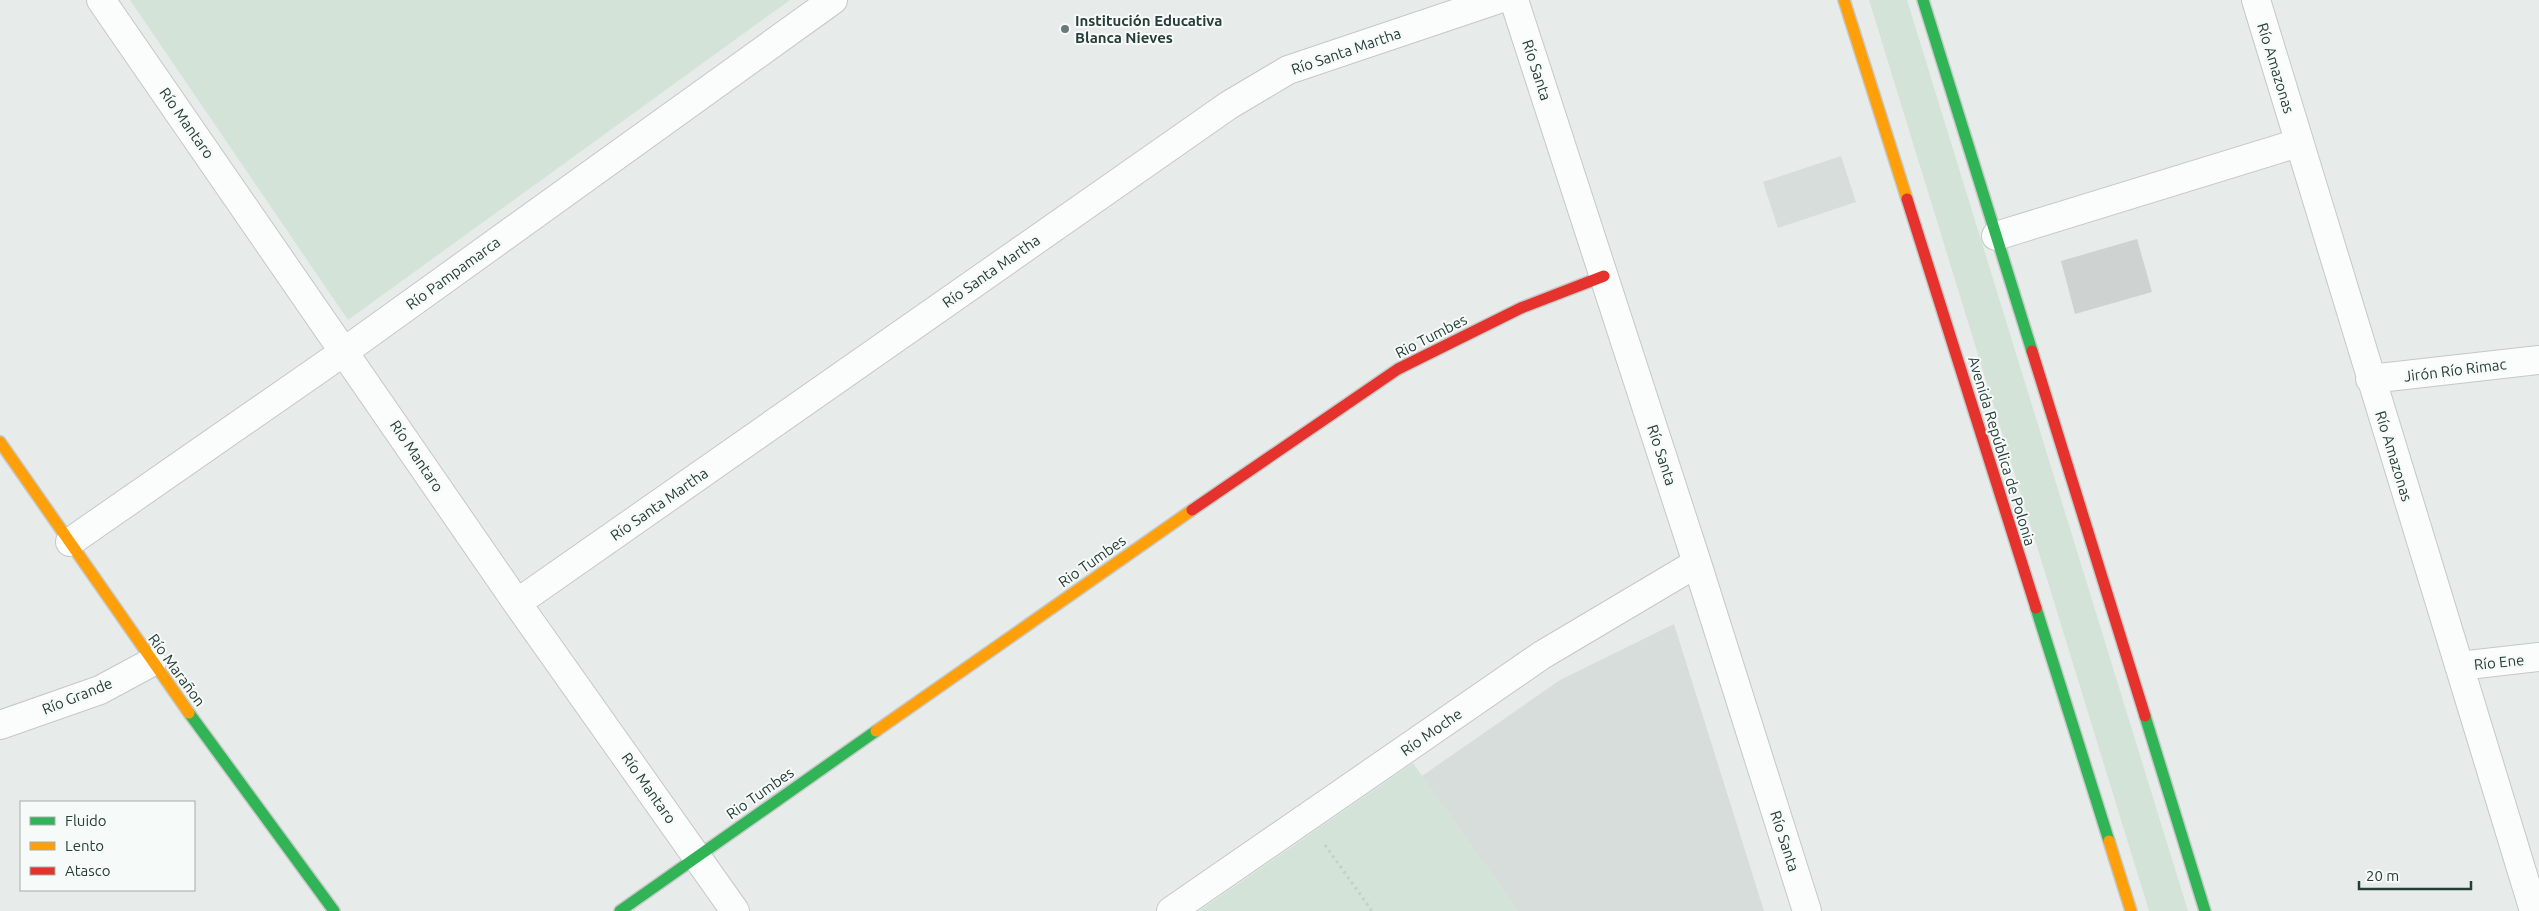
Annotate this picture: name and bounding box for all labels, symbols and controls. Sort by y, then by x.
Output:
place label: Institución Educativa Blanca Nieves [1075,12,1222,46]
street label: Río Amazonas [2254,21,2298,115]
marker: Institución Educativa Blanca Nieves [1059,23,1071,35]
street label: Río Santa Martha [1289,24,1403,78]
street label: Río Santa [1519,37,1555,103]
street label: Río Mantaro [156,84,218,162]
street label: Río Santa Martha [939,231,1043,311]
street label: Río Pampamarca [403,233,503,313]
street label: Rio Tumbes [1392,311,1470,361]
street label: Avenida República de Polonia [1965,354,2039,548]
street label: Jirón Río Rimac [2403,355,2507,385]
street label: Río Amazonas [2372,409,2416,503]
street label: Río Mantaro [387,417,447,495]
street label: Río Santa [1644,422,1680,488]
street label: Río Santa Martha [607,464,711,544]
street label: Rio Tumbes [1055,532,1129,590]
street label: Río Marañon [145,631,209,709]
street label: Río Ene [2473,651,2525,673]
street label: Río Grande [39,674,115,718]
street label: Río Moche [1397,705,1465,759]
street label: Río Mantaro [618,749,680,827]
street label: Rio Tumbes [723,764,797,822]
legend [20,801,195,891]
street label: Río Santa [1767,808,1803,874]
text: Fluido [65,812,107,829]
text: Lento [65,837,104,854]
scale bar [2359,858,2472,890]
text: Atasco [65,862,111,879]
text: 20 m [2366,867,2399,884]

